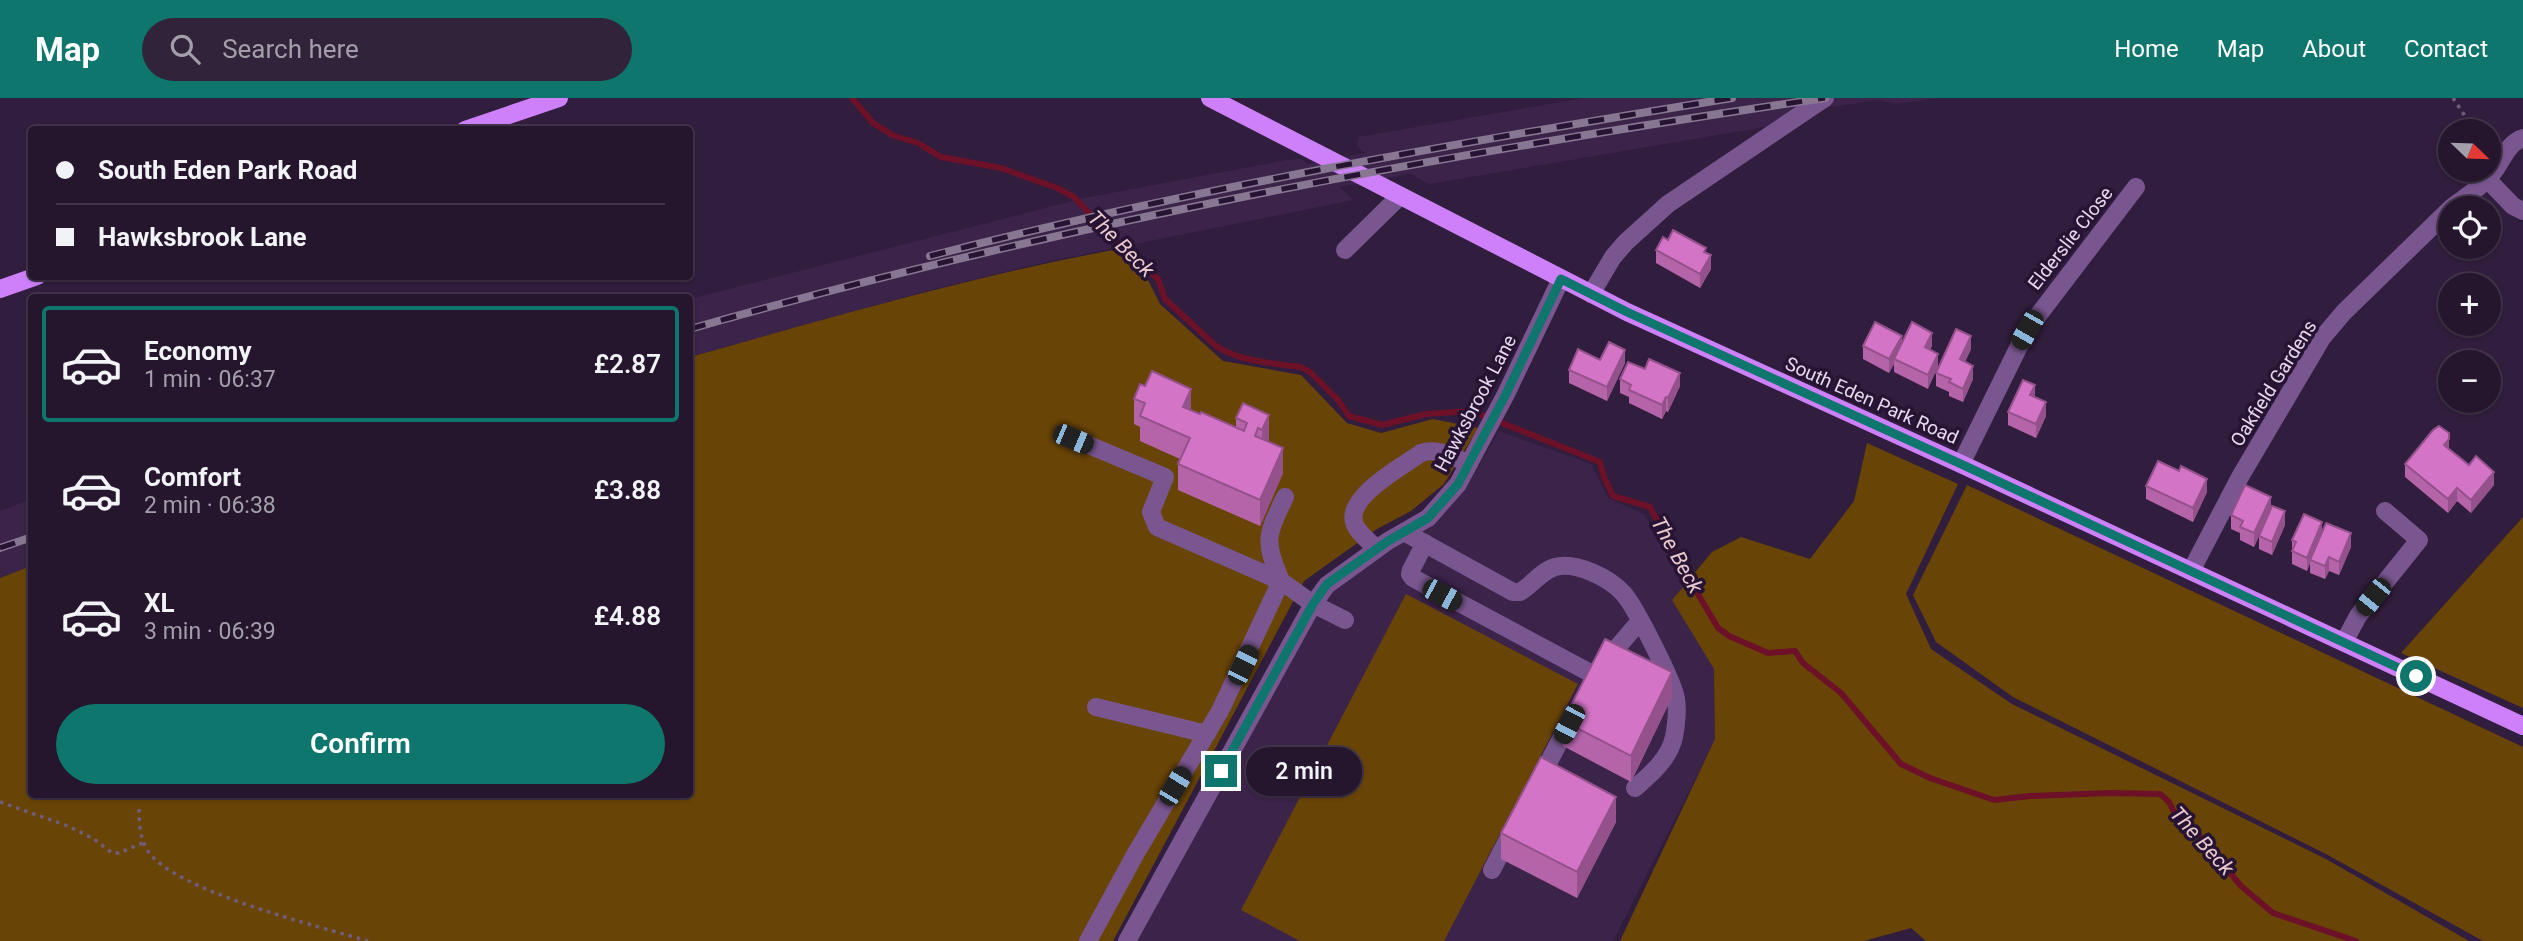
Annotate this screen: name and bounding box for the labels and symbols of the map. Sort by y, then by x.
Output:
north arrow [2438,119,2501,182]
street label: Elderslie Close [2023,182,2118,294]
water label: The Beck [1083,206,1160,283]
car [2008,307,2047,353]
street label: Oakfield Gardens [2225,316,2321,451]
street label: Hawksbrook Lane [1430,331,1521,476]
street label: South Eden Park Road [1782,352,1962,449]
car [1050,421,1097,457]
water label: The Beck [1646,513,1708,598]
car [2352,574,2395,620]
car [1419,576,1466,614]
car [1225,642,1262,688]
route start [2400,660,2432,692]
car [1550,701,1589,747]
callout: 2 min [1246,746,1361,796]
route end [1205,755,1237,787]
car [1156,763,1195,809]
water label: The Beck [2165,802,2239,881]

